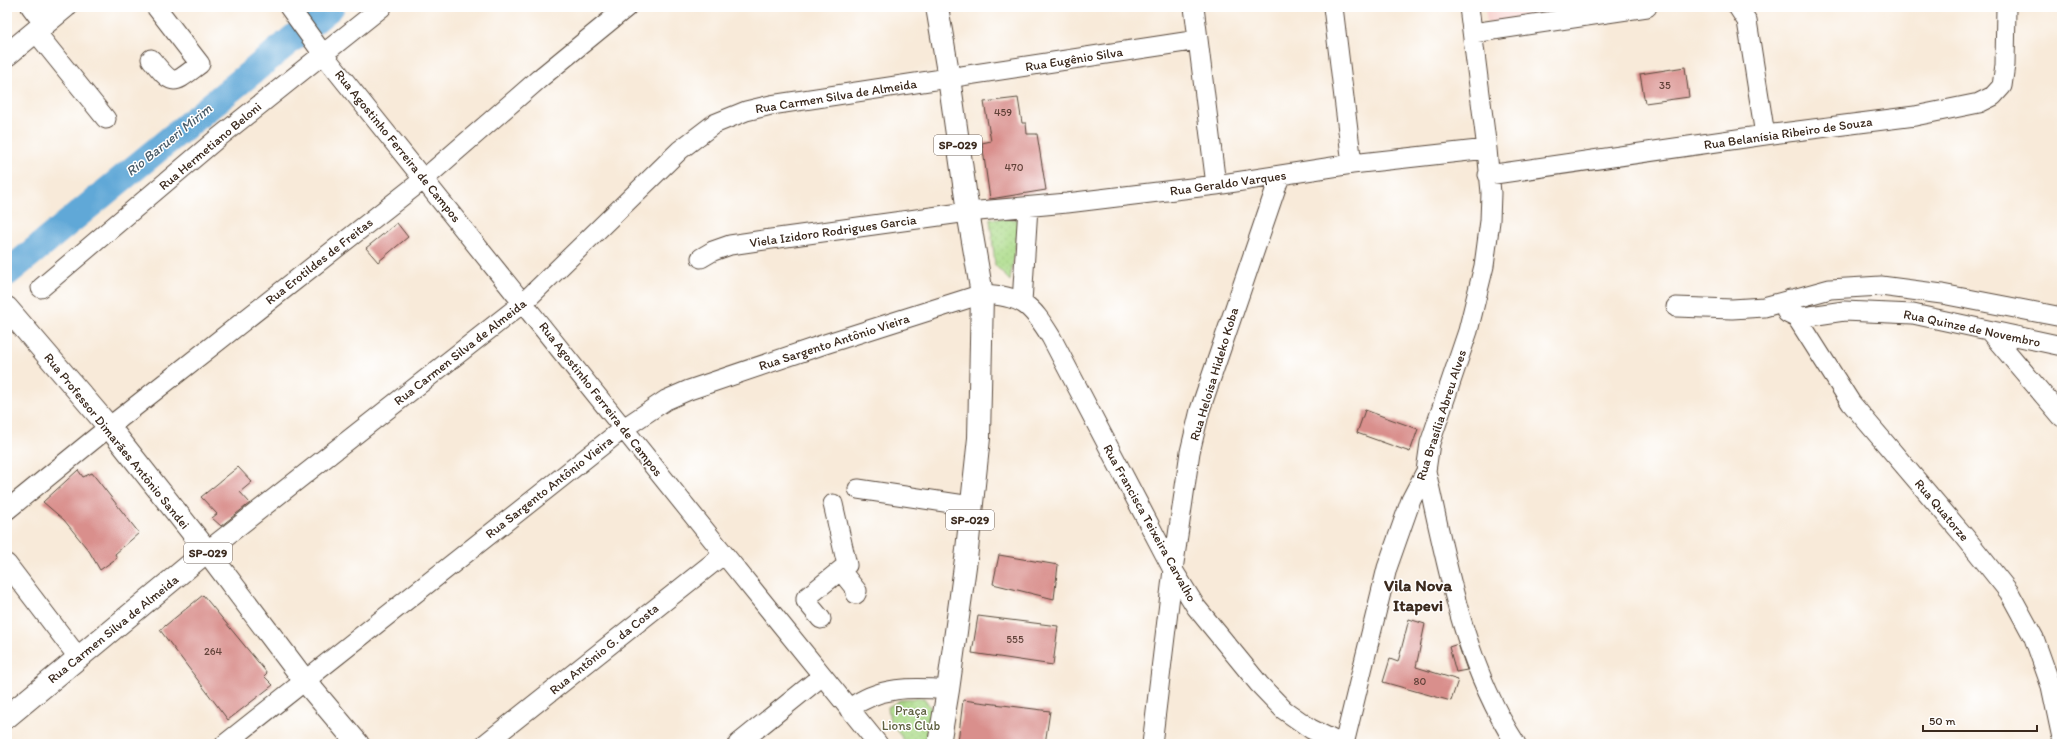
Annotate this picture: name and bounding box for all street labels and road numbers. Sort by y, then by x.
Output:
street label: Rua Eugênio Silva [1024,44,1124,74]
street label: Rua Agostinho Ferreira de Campos [332,67,464,225]
street label: Rua Carmen Silva de Almeida [754,76,918,116]
street label: Rua Hermetiano Beloni [156,99,264,193]
street label: Rua Belanísia Ribeiro de Souza [1703,114,1874,152]
road number: SP-029 [934,135,982,155]
street label: Rua Geraldo Varques [1169,167,1287,199]
street label: Viela Izidoro Rodrigues Garcia [749,212,918,250]
street label: Rua Erotildes de Freitas [262,214,376,308]
street label: Rua Carmen Silva de Almeida [391,296,529,408]
street label: Rua Heloísa Hideko Koba [1187,305,1242,442]
street label: Rua Quinze de Novembro [1902,306,2042,350]
street label: Rua Sargento Antônio Vieira [757,310,911,373]
street label: Rua Agostinho Ferreira de Campos [536,319,666,479]
street label: Rua Brasília Abreu Alves [1413,348,1469,482]
street label: Rua Professor Dimarães Antônio Sandei [41,350,193,532]
street label: Rua Sargento Antônio Vieira [482,432,616,541]
street label: Rua Francisca Teixeira Carvalho [1100,442,1200,605]
street label: Rua Quatorze [1912,476,1972,544]
road number: SP-029 [946,510,994,530]
road number: SP-029 [184,543,232,563]
street label: Rua Carmen Silva de Almeida [45,572,181,686]
street label: Rua Antônio G. da Costa [547,600,662,698]

